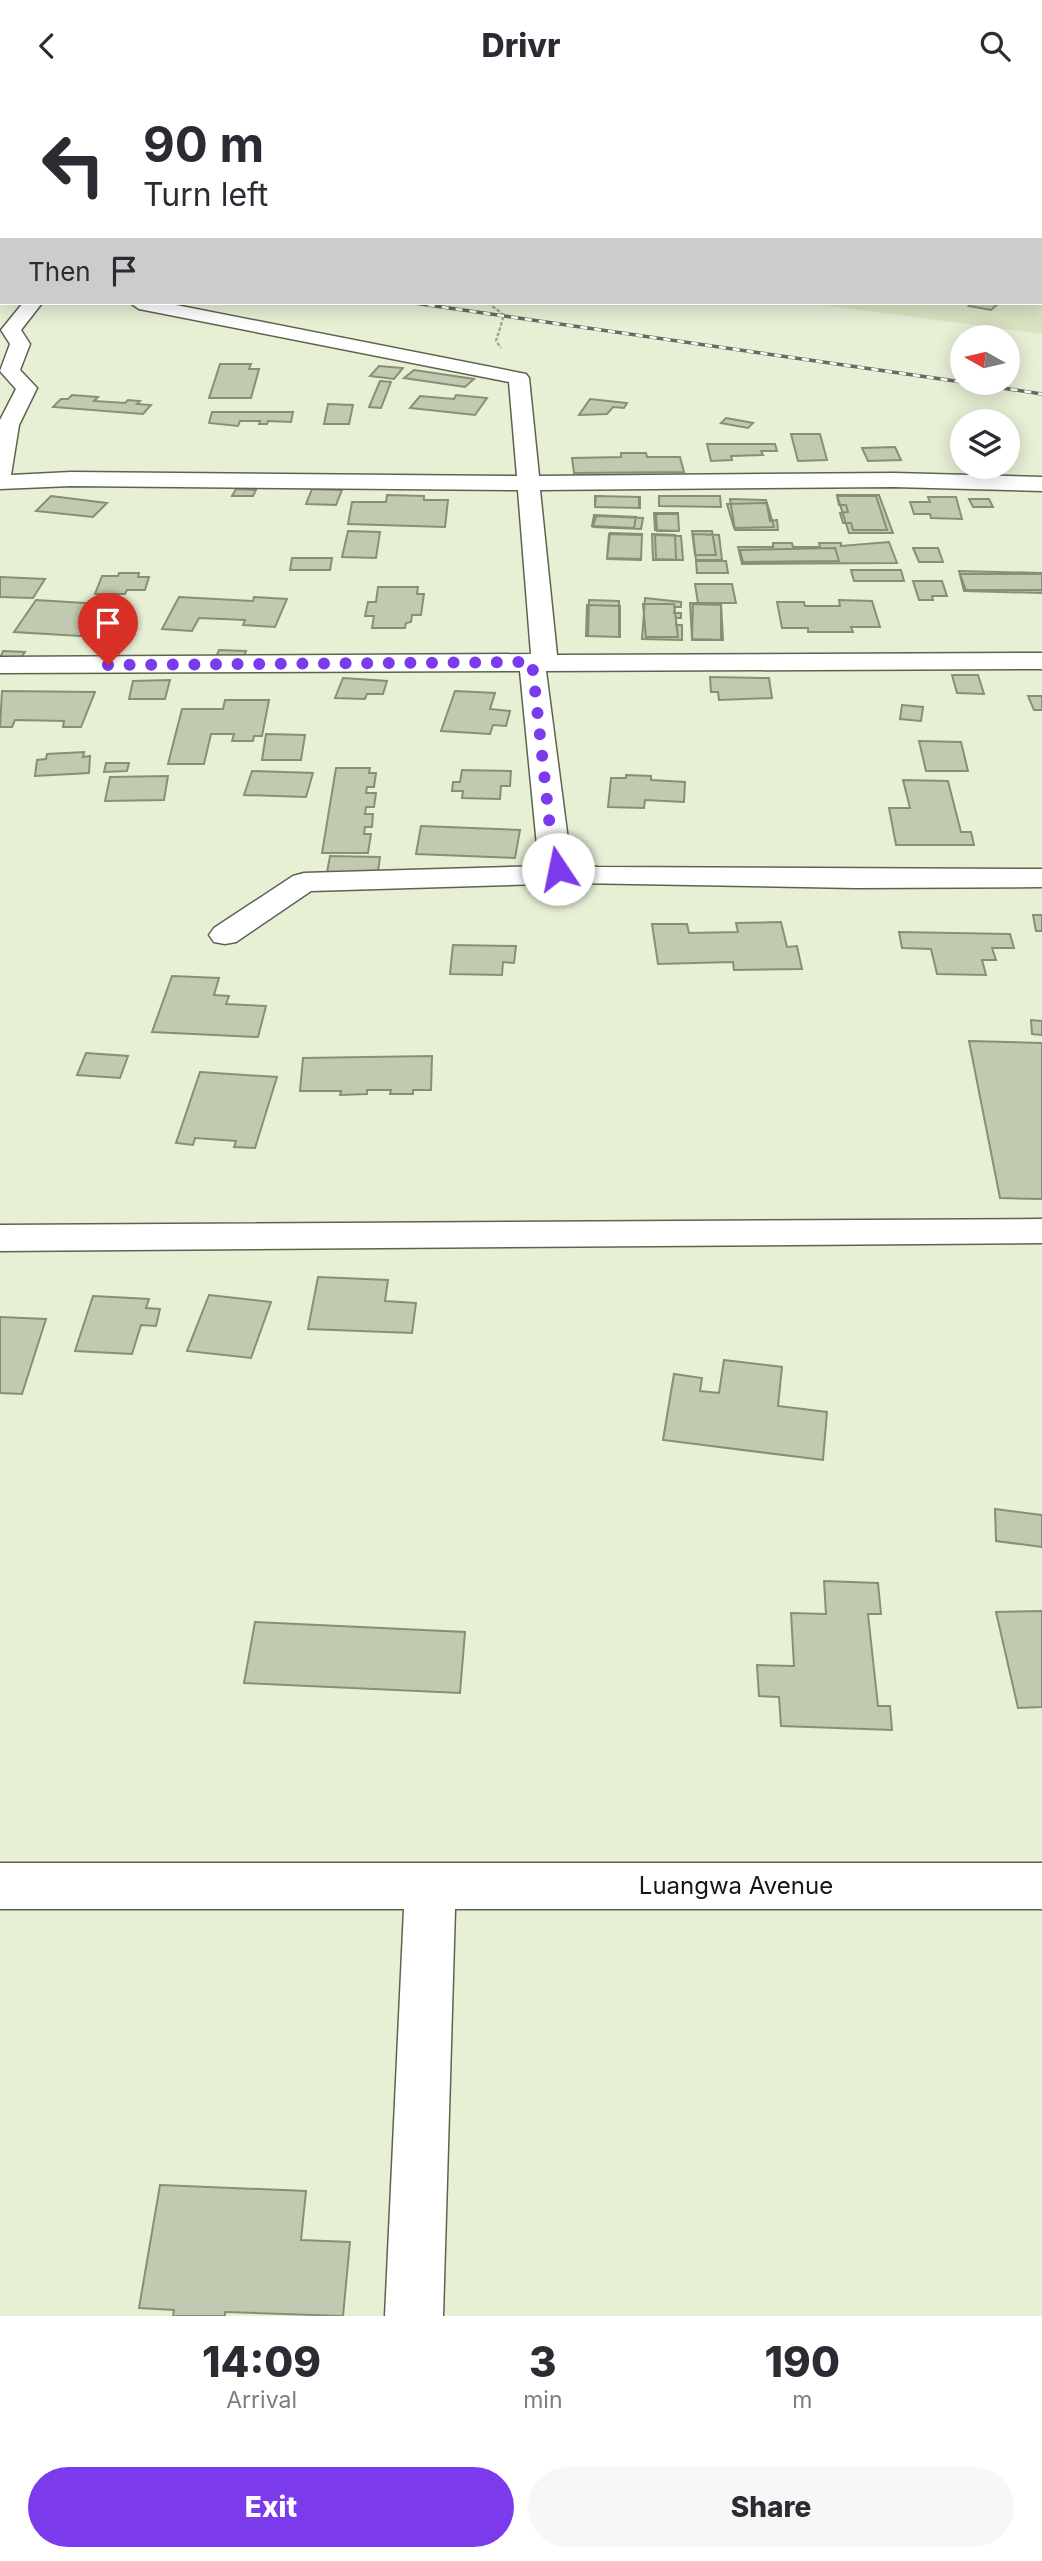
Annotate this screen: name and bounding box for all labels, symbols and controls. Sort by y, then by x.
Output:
text: Drivr [482,26,560,65]
icon: back [28,27,66,65]
icon: search [976,27,1014,65]
text: 90 m [143,115,264,174]
icon: left [28,119,119,210]
text: Turn left [143,175,268,214]
icon: arrive [105,252,143,290]
text: Then [28,256,91,287]
north arrow [950,325,1020,395]
map controls [950,325,1020,479]
button: layers [950,409,1020,479]
pin [78,593,138,665]
icon: arrive [89,604,127,642]
position arrow [521,832,595,906]
street label: Luangwa Avenue [639,1871,833,1900]
text: 14:09 [202,2336,321,2387]
text: 3 [529,2336,557,2387]
text: 190 [765,2336,840,2387]
text: Arrival [226,2386,297,2414]
text: min [523,2386,563,2414]
text: m [792,2386,812,2414]
button: Exit [28,2467,514,2547]
button: Share [528,2467,1014,2547]

